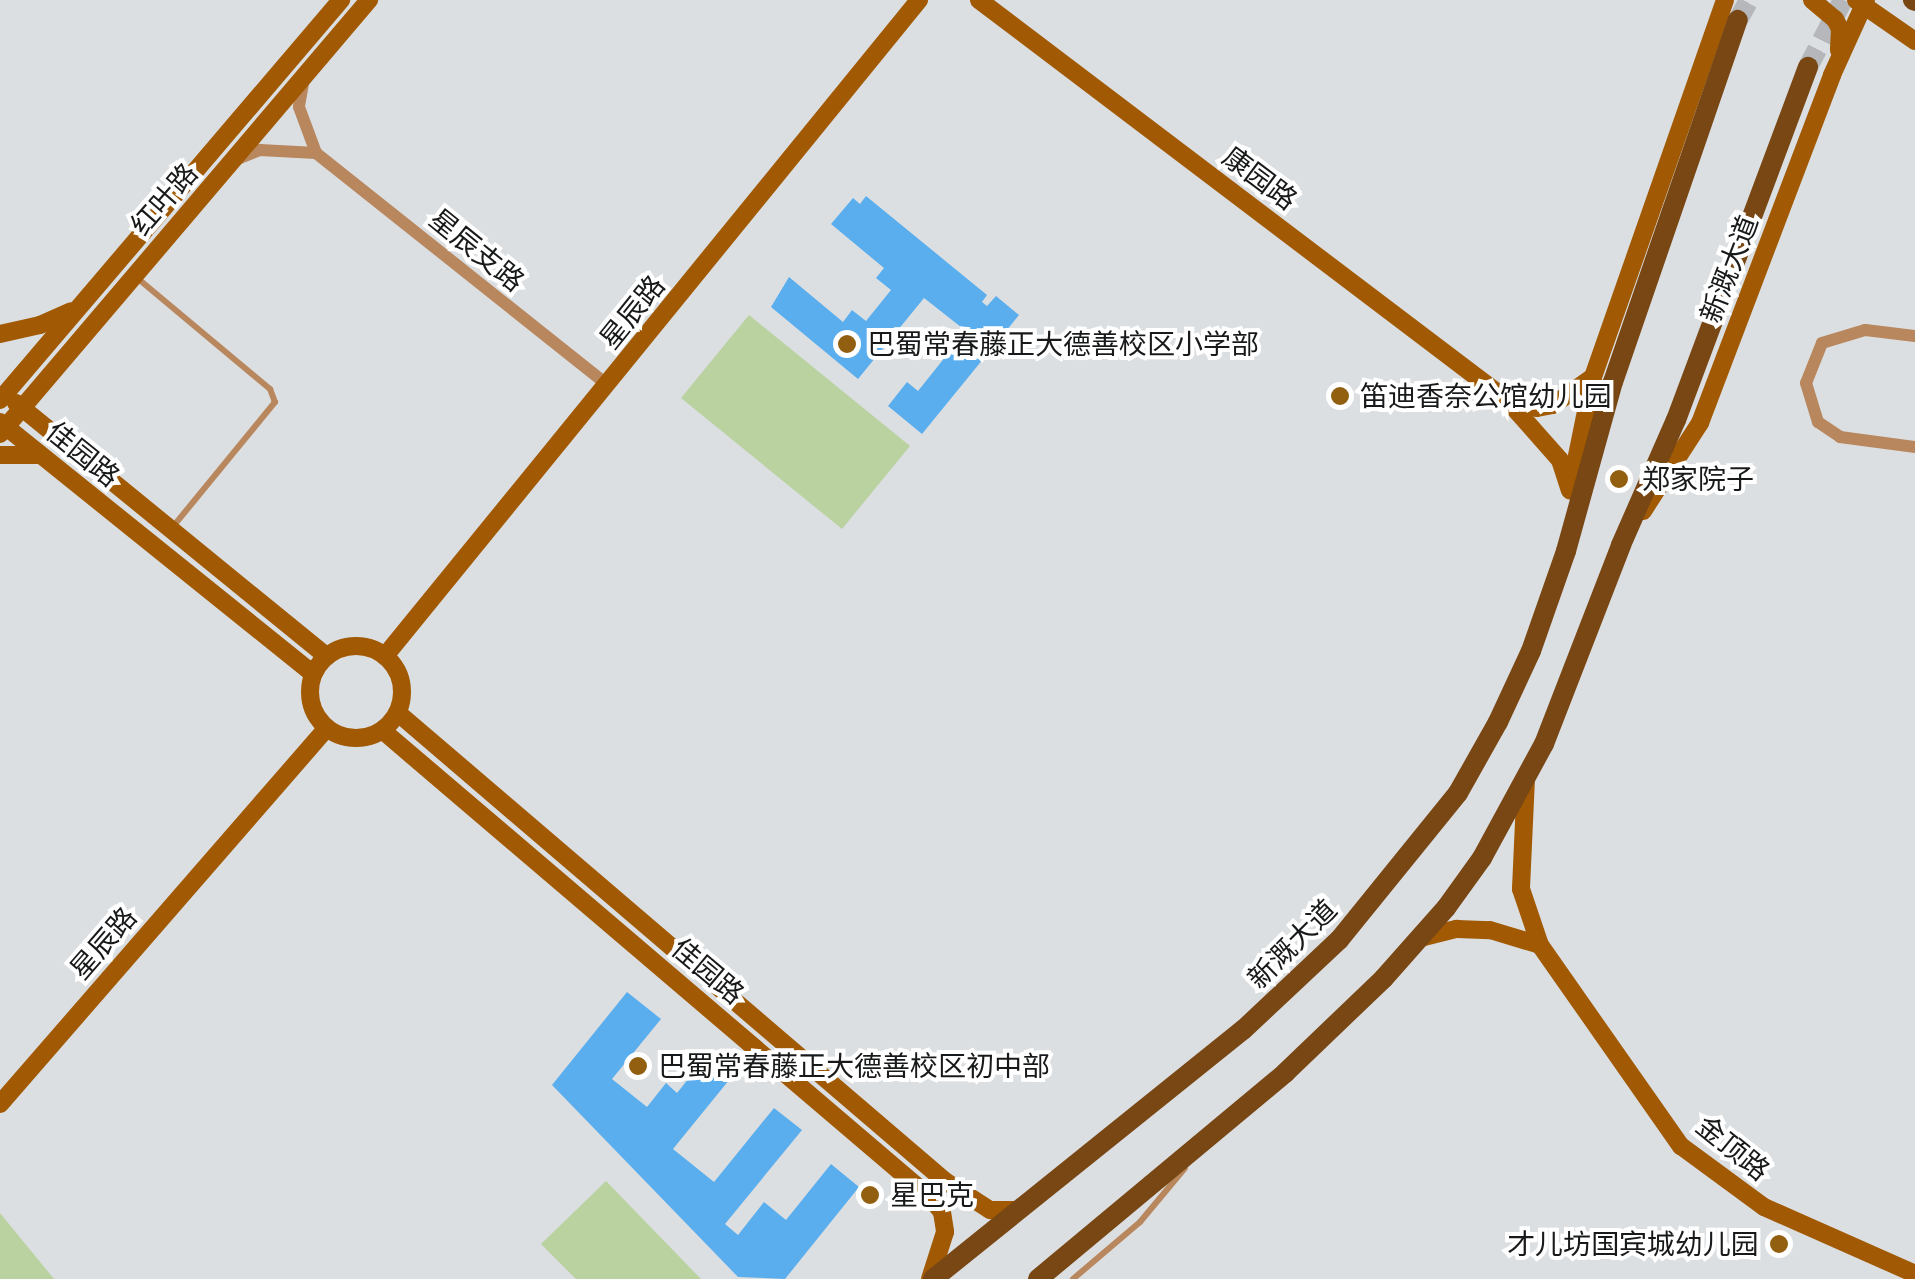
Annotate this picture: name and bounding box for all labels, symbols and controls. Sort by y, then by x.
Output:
street label: 康园路 [1216,139,1304,217]
street label: 红叶路 [124,156,204,242]
street label: 星辰支路 [423,202,531,298]
street label: 新溉大道 [1693,211,1765,327]
street label: 星辰路 [593,269,671,355]
place label: 巴蜀常春藤正大德善校区小学部 [867,327,1259,361]
marker: 巴蜀常春藤正大德善校区小学部 [836,333,858,355]
place label: 笛迪香奈公馆幼儿园 [1360,379,1612,413]
marker: 笛迪香奈公馆幼儿园 [1329,385,1351,407]
street label: 佳园路 [40,415,126,493]
place label: 郑家院子 [1642,462,1754,496]
marker: 郑家院子 [1606,466,1632,492]
street label: 新溉大道 [1241,893,1343,995]
street label: 星辰路 [63,900,143,986]
street label: 佳园路 [665,931,751,1011]
place label: 巴蜀常春藤正大德善校区初中部 [658,1049,1050,1083]
marker: 巴蜀常春藤正大德善校区初中部 [627,1055,649,1077]
street label: 金顶路 [1690,1109,1776,1187]
place label: 星巴克 [890,1178,974,1212]
marker: 星巴克 [859,1184,881,1206]
place label: 才儿坊国宾城幼儿园 [1507,1227,1759,1261]
marker: 才儿坊国宾城幼儿园 [1768,1233,1790,1255]

